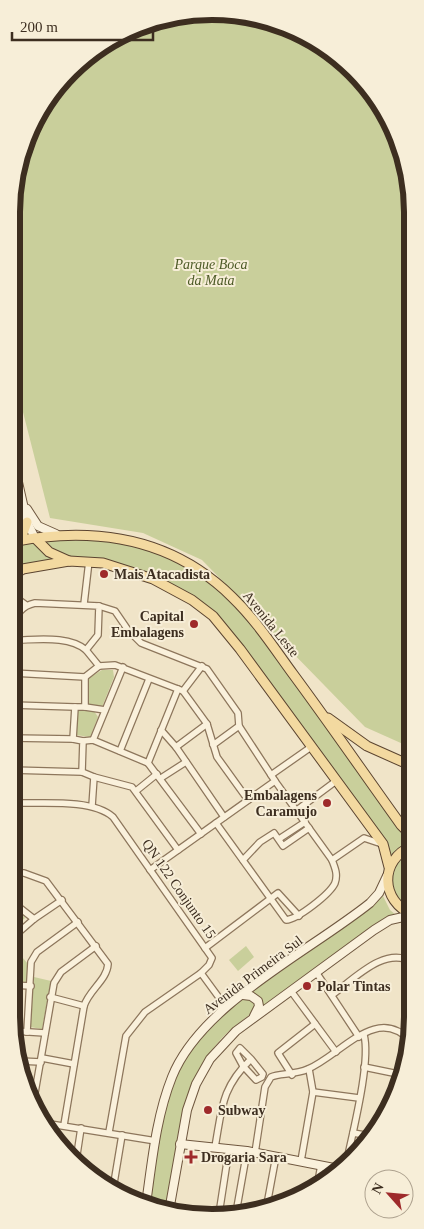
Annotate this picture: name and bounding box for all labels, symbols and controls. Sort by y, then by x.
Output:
scale bar [12,10,154,42]
text: 200 m [20,19,58,35]
park label: Parque Boca da Mata [174,257,247,288]
place label: Mais Atacadista [114,567,210,582]
marker: Mais Atacadista [98,568,110,580]
street label: Avenida Leste [240,588,302,660]
place label: Capital Embalagens [111,609,185,640]
marker: Capital Embalagens [188,618,200,630]
place label: Embalagens Caramujo [244,788,318,819]
marker: Embalagens Caramujo [321,797,333,809]
street label: QN 122 Conjunto 15 [139,836,219,942]
street label: Avenida Primeira Sul [200,933,306,1017]
place label: Polar Tintas [317,979,391,994]
marker: Polar Tintas [301,980,313,992]
place label: Subway [218,1103,265,1118]
marker: Subway [202,1104,214,1116]
place label: Drogaria Sara [201,1150,287,1165]
marker: Drogaria Sara [185,1151,197,1163]
north arrow [364,1169,414,1219]
text: N [369,1180,387,1196]

